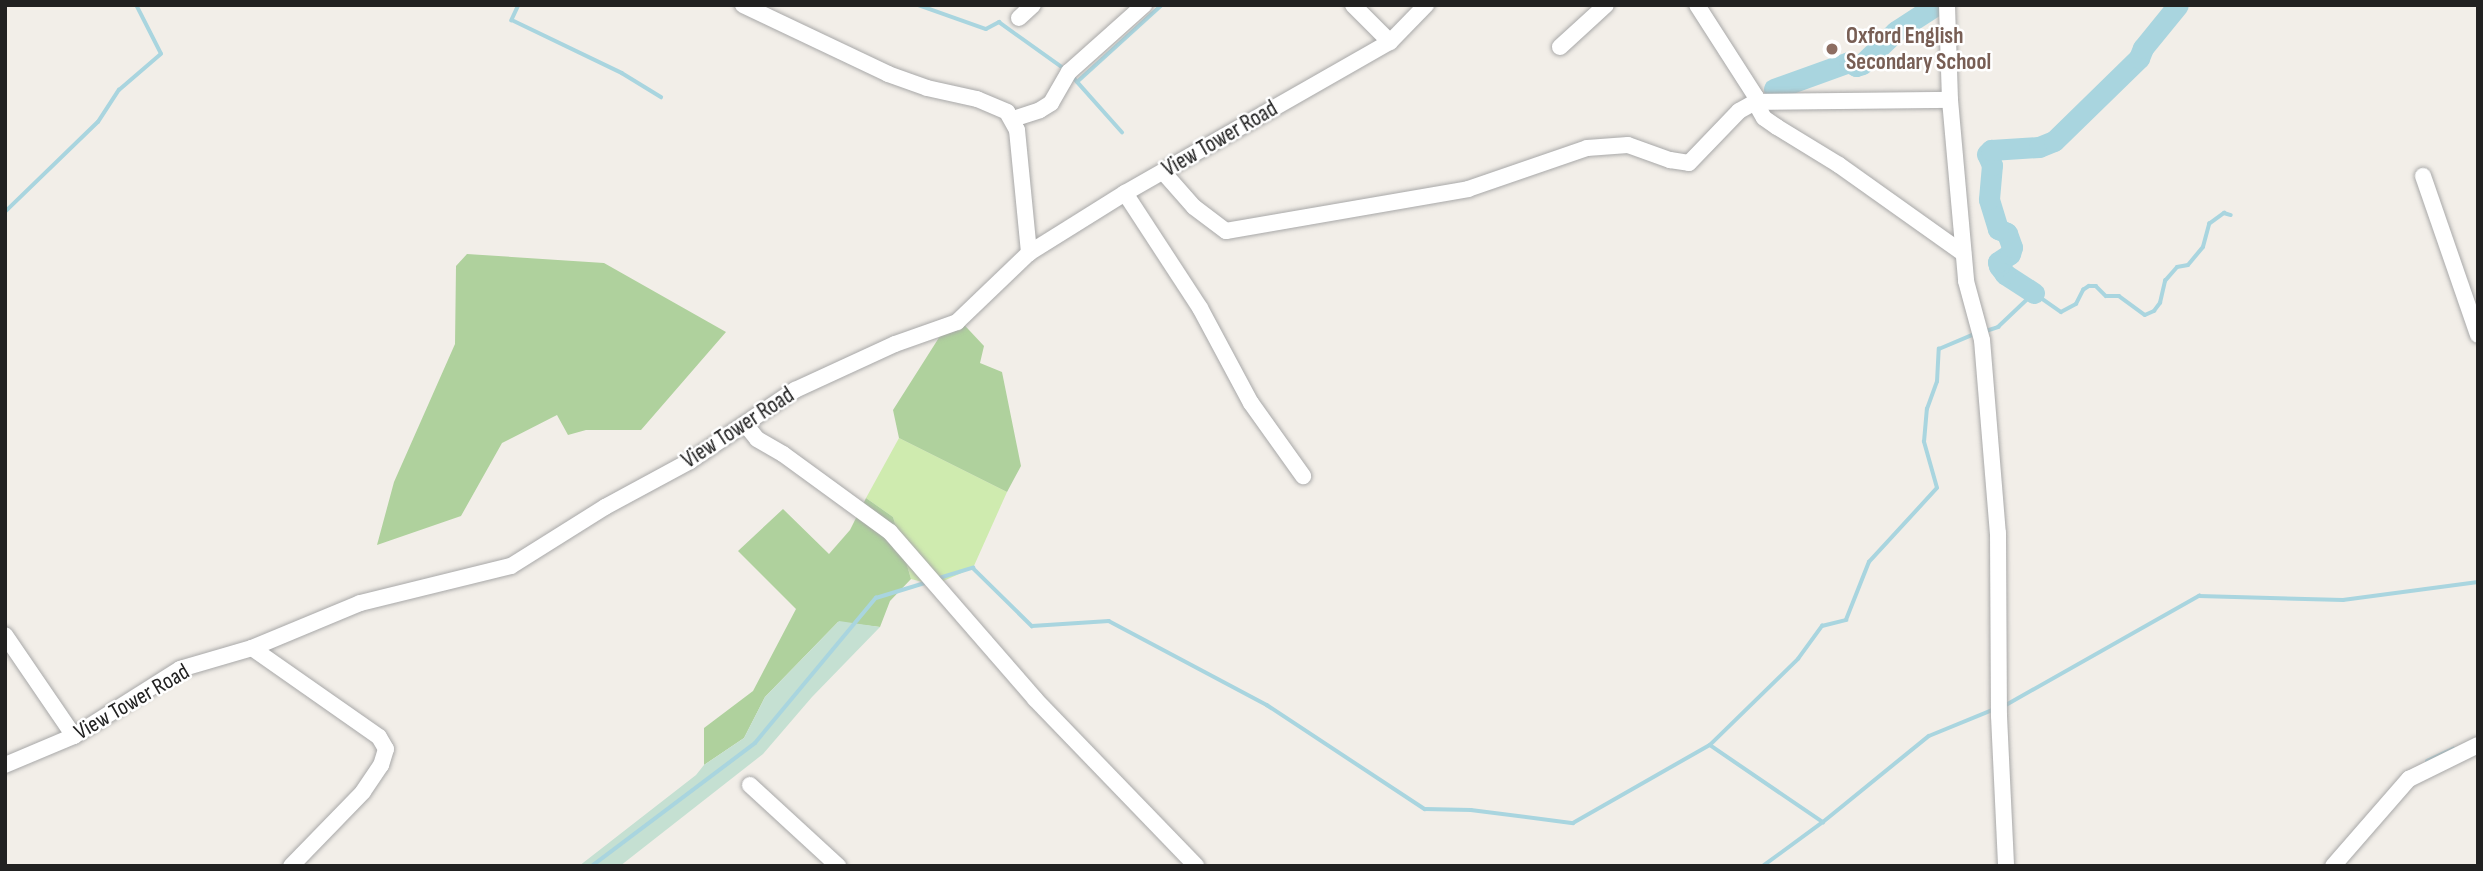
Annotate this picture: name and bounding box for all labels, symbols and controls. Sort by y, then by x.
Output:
place label: Oxford English Secondary School [1846,22,1991,76]
marker: Oxford English Secondary School [1824,41,1840,57]
street label: View Tower Road [1158,95,1282,183]
street label: View Tower Road [677,381,799,475]
street label: View Tower Road [70,658,194,746]

